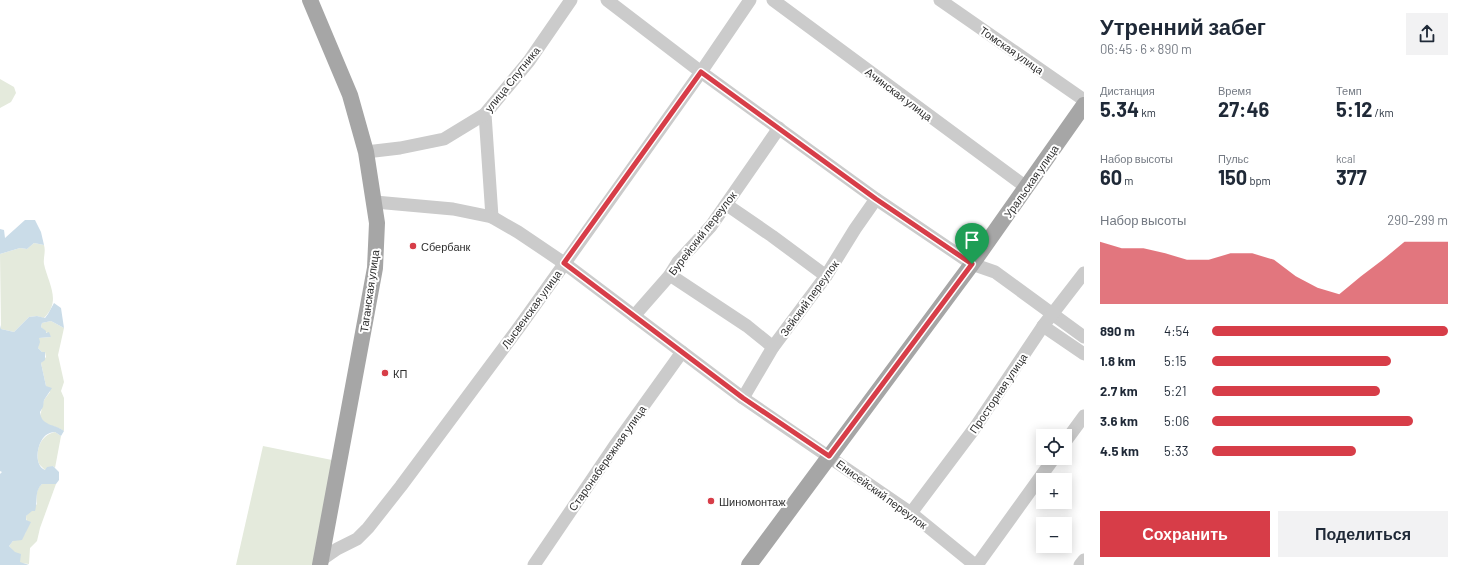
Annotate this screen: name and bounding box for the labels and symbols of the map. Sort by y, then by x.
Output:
street label: Томская улица [978,23,1047,77]
street label: улица Спутника [482,43,543,114]
street label: Ачинская улица [863,65,936,124]
street label: Уральская улица [1001,141,1061,220]
street label: Бурейский переулок [665,188,739,277]
pin [955,223,989,264]
place label: Сбербанк [421,240,471,253]
marker: Сбербанк [408,241,418,251]
street label: Таганская улица [357,248,381,333]
street label: Зейский переулок [777,257,841,338]
street label: Лысвенская улица [498,267,564,351]
street label: Просторная улица [966,350,1030,435]
place label: КП [393,367,407,380]
marker: КП [380,368,390,378]
street label: Старонабережная улица [566,402,649,513]
street label: Енисейский переулок [834,457,930,531]
place label: Шиномонтаж [719,495,786,508]
marker: Шиномонтаж [706,496,716,506]

